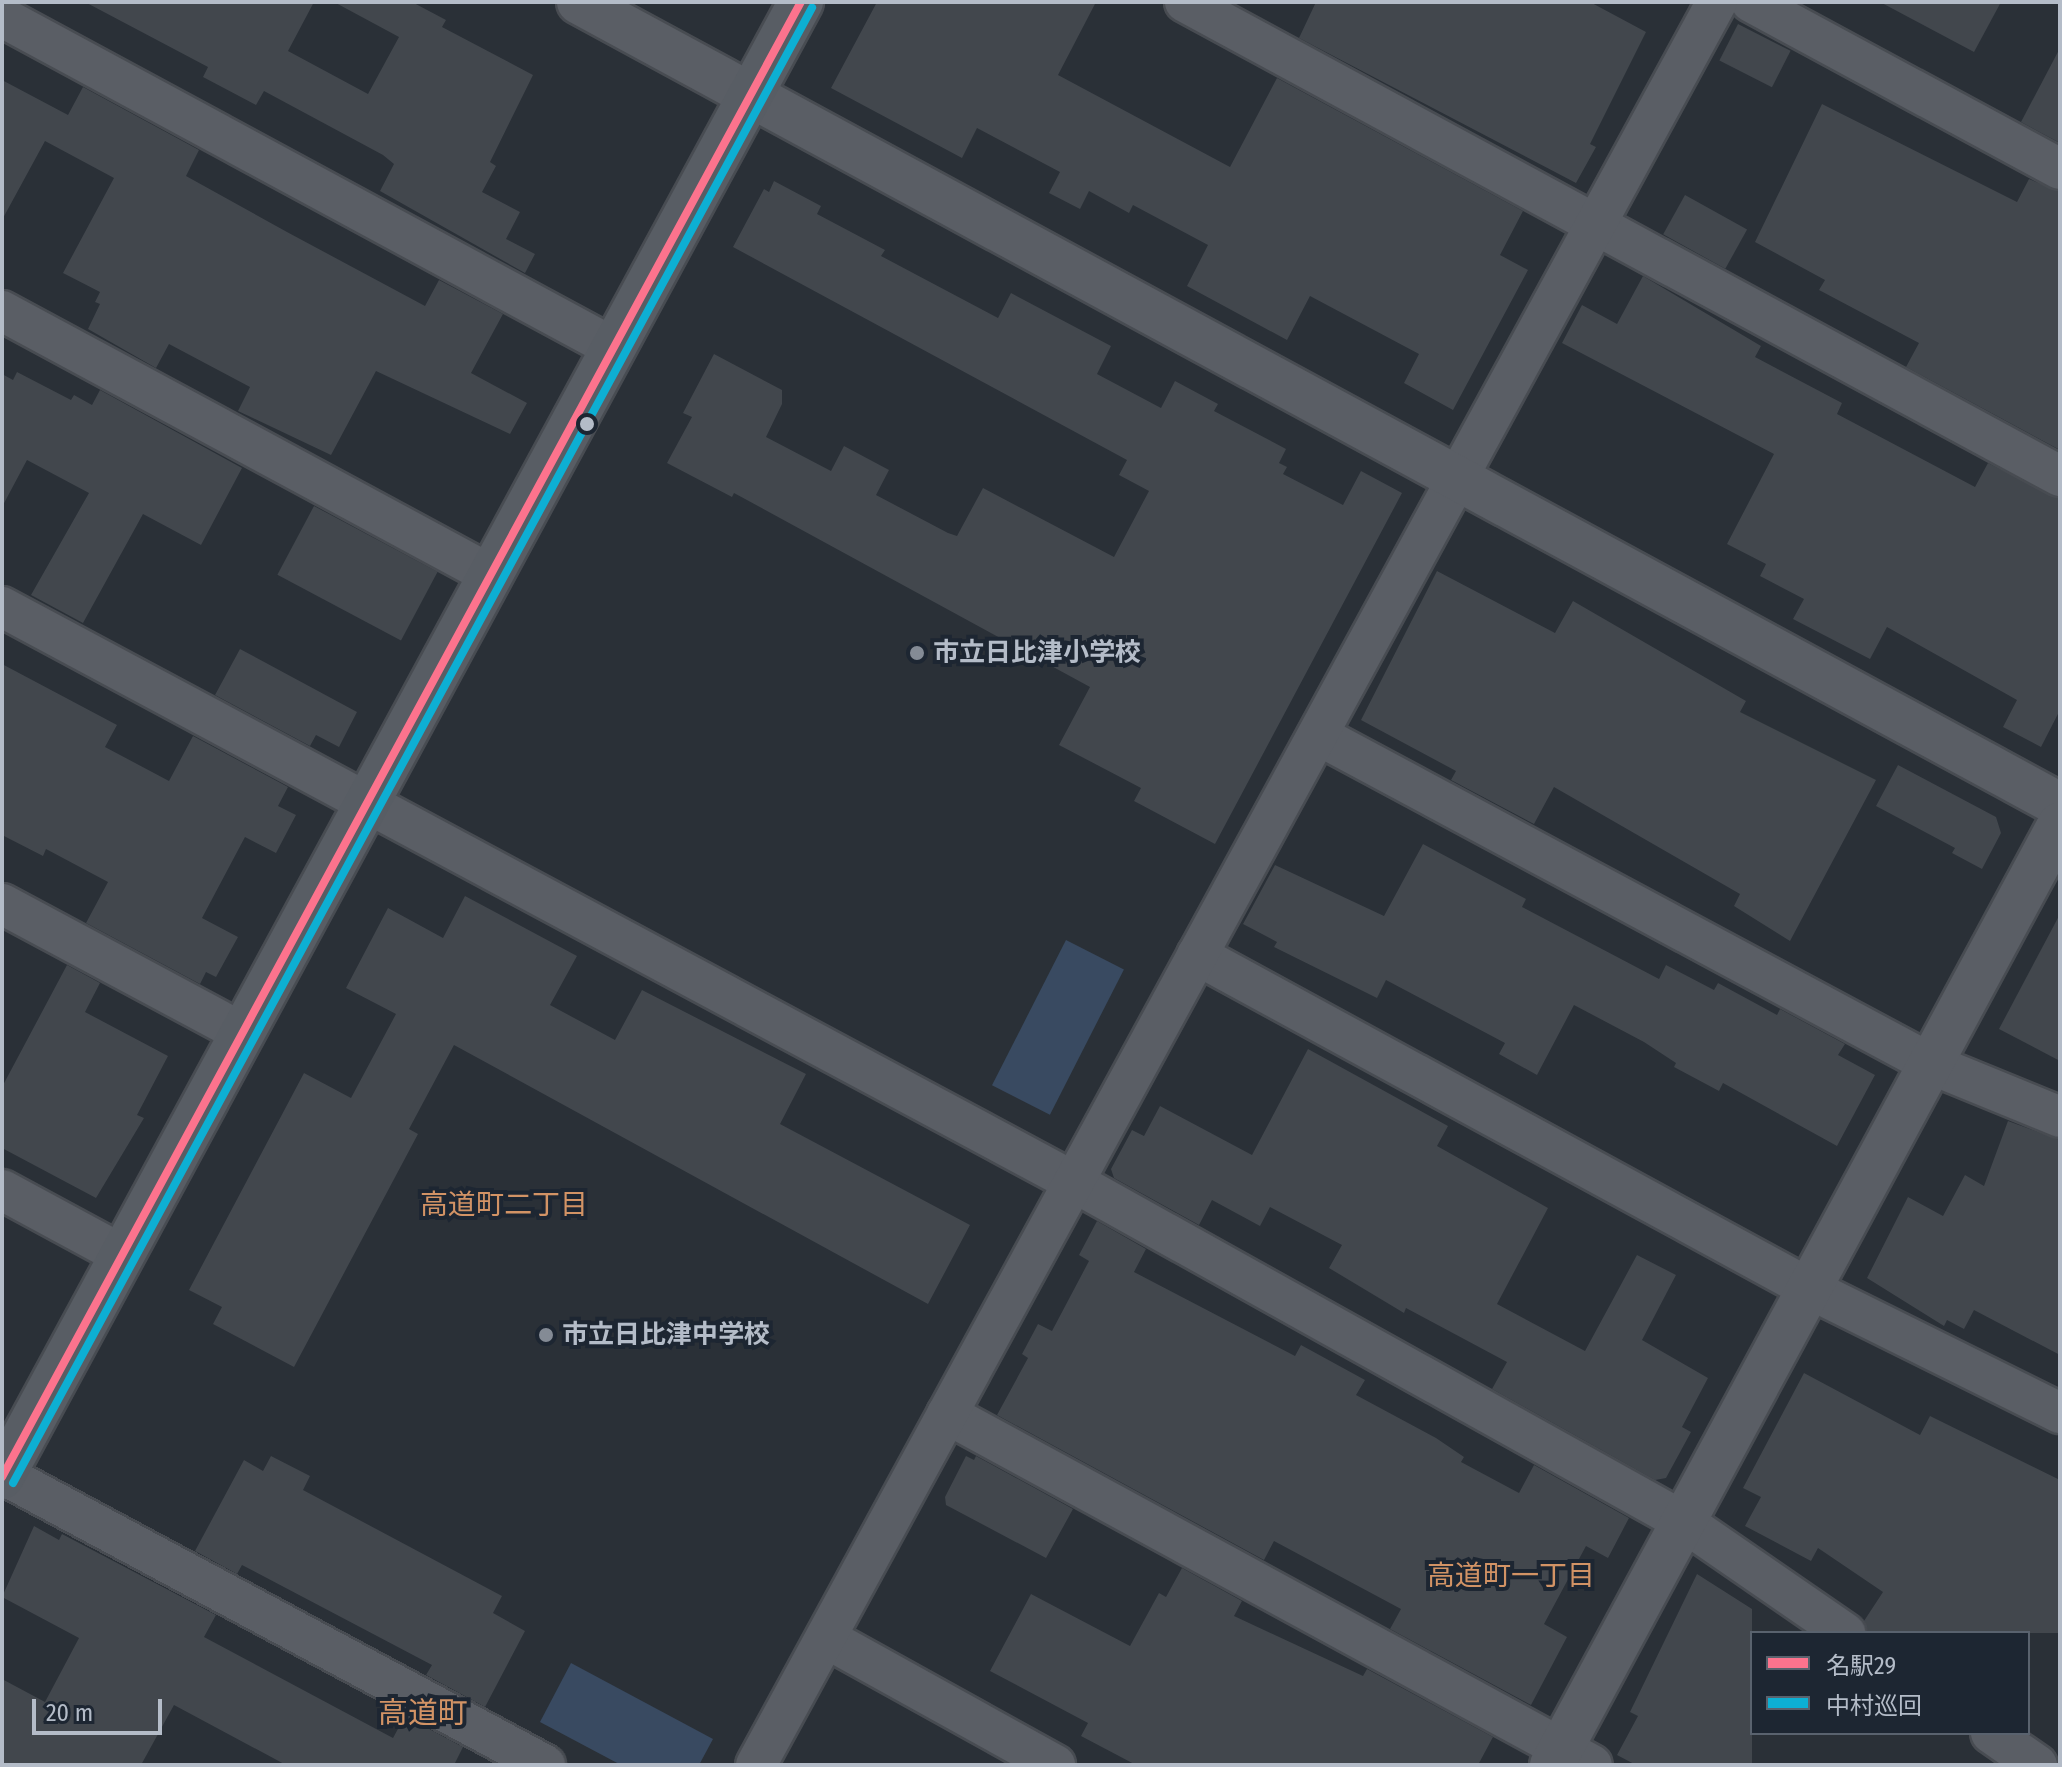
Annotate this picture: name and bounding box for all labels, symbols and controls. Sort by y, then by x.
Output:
unlabelled marker [579,416,595,432]
place label: 市立日比津小学校 [933,637,1141,669]
marker: 市立日比津小学校 [908,644,926,662]
district label: 高道町二丁目 [420,1188,588,1222]
place label: 市立日比津中学校 [562,1319,770,1351]
marker: 市立日比津中学校 [537,1326,555,1344]
district label: 高道町一丁目 [1427,1559,1595,1593]
legend [1750,1631,2030,1735]
text: 名駅29 [1826,1652,1896,1680]
scale bar [36,1683,166,1733]
text: 中村巡回 [1826,1692,1922,1720]
district label: 高道町 [378,1695,468,1731]
text: 20 m [46,1699,93,1727]

